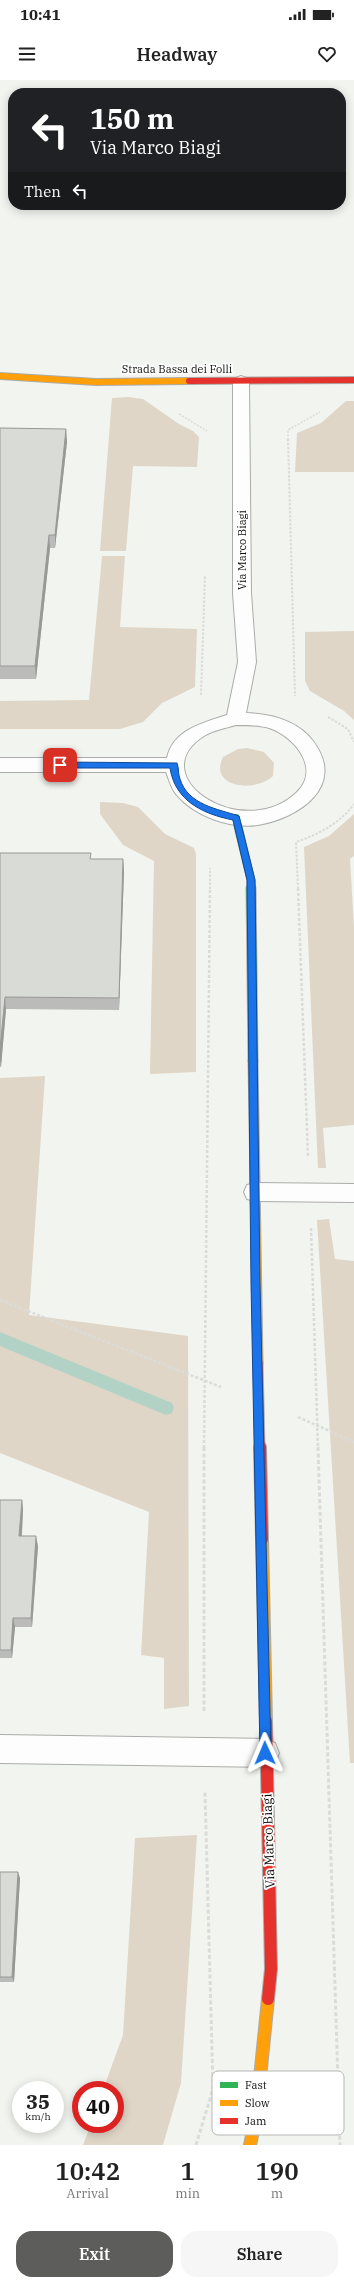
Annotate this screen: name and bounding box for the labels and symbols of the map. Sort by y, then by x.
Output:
street label: Strada Bassa dei Folli [122,362,233,376]
street label: Via Marco Biagi [235,509,249,590]
pin [43,748,77,782]
position arrow [244,1732,286,1774]
street label: Via Marco Biagi [258,1793,279,1889]
legend [212,2071,344,2135]
text: Fast [245,2078,267,2092]
speed limit sign: 40 [72,2081,124,2133]
text: Slow [245,2096,270,2110]
text: Jam [245,2114,267,2128]

